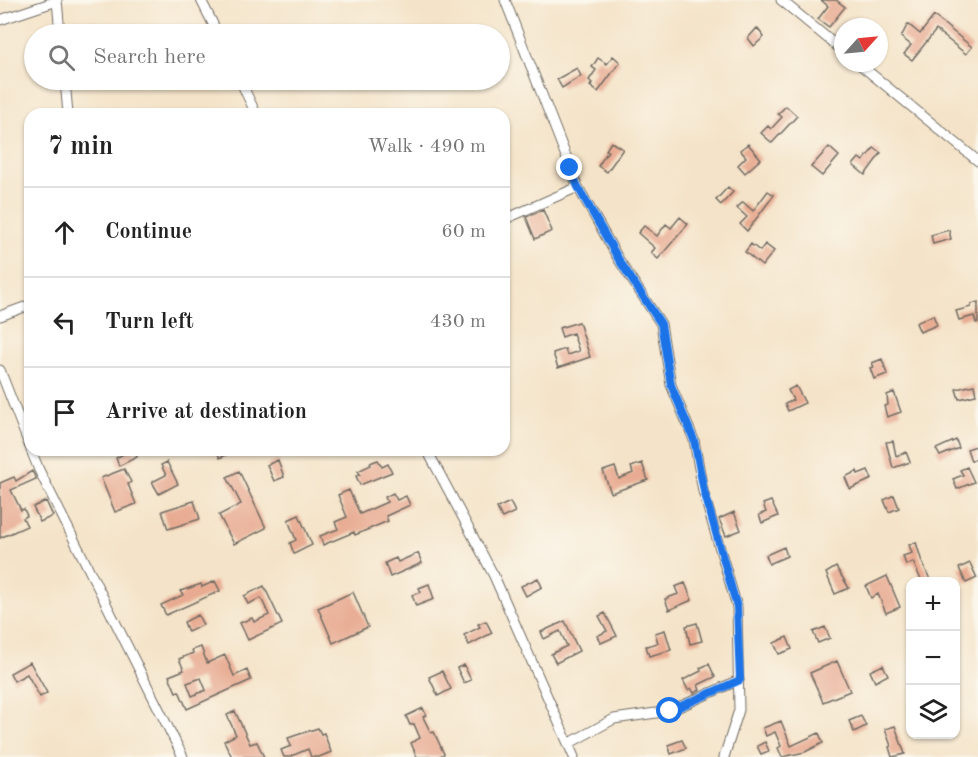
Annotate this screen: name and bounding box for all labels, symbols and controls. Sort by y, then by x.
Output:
north arrow [834,18,888,72]
search box [24,24,510,90]
icon: search [45,41,78,74]
text: Search here [93,46,206,68]
text: 7 min [48,134,113,160]
text: Walk · 490 m [367,137,486,157]
route end [556,154,582,180]
icon: ahead [48,216,81,249]
text: Continue [105,221,192,243]
text: 60 m [441,222,486,242]
icon: left [48,306,81,339]
text: Turn left [105,311,194,333]
text: 430 m [430,312,486,332]
icon: arrive [48,396,81,429]
text: Arrive at destination [105,401,307,423]
map controls [906,577,960,739]
button: + [906,577,960,631]
button: − [906,631,960,685]
button: layers [906,685,960,739]
route start [656,697,682,723]

